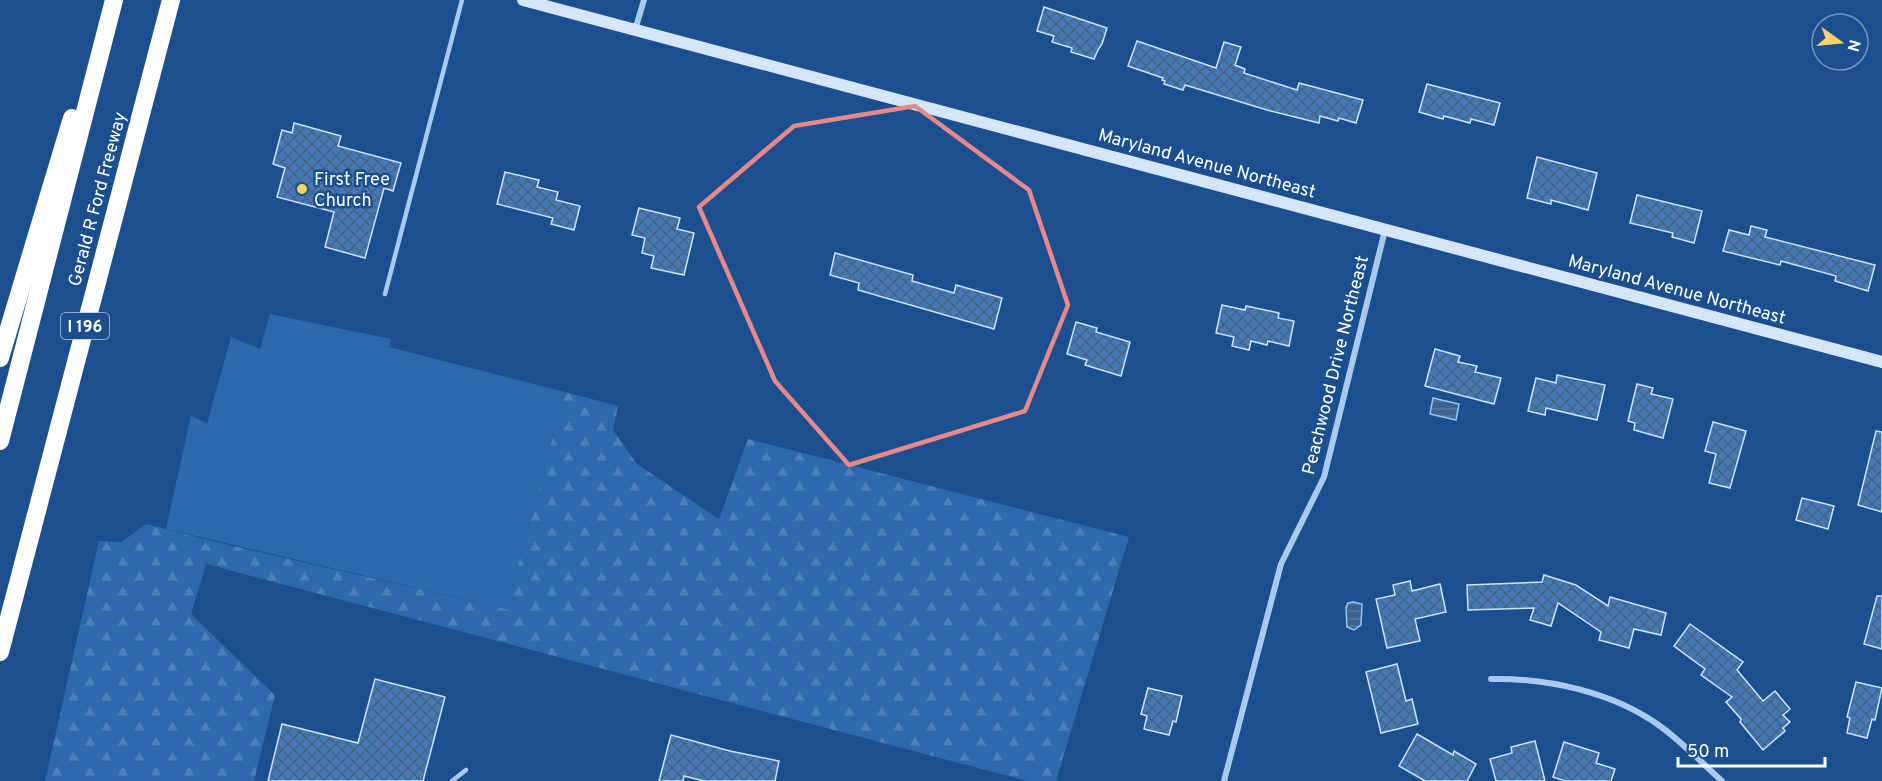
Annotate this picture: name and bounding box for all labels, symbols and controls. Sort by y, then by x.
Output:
north arrow [1810,12,1870,72]
text: N [1841,37,1864,54]
street label: Gerald R Ford Freeway [64,110,133,289]
street label: Maryland Avenue Northeast [1095,124,1318,205]
place label: First Free Church [314,169,390,213]
marker: First Free Church [295,182,309,196]
street label: Maryland Avenue Northeast [1565,250,1788,331]
street label: Peachwood Drive Northeast [1298,253,1375,477]
road number: I 196 [61,313,109,339]
scale bar [1678,730,1825,768]
text: 50 m [1687,741,1729,764]

